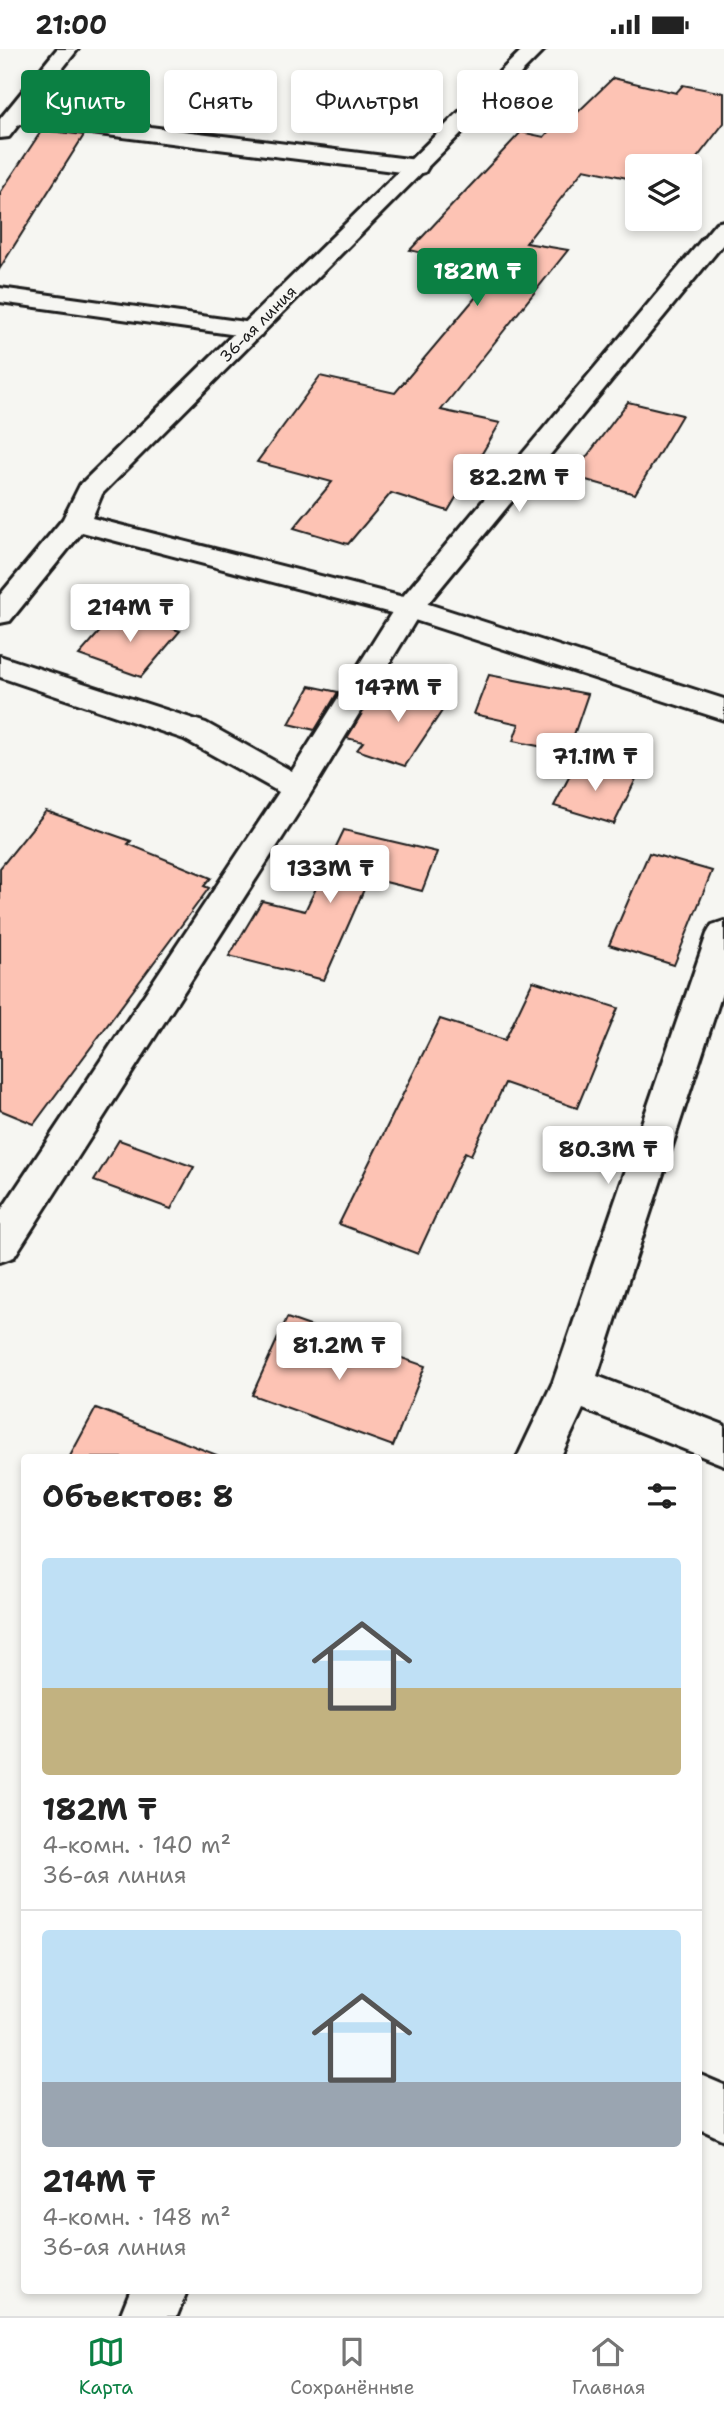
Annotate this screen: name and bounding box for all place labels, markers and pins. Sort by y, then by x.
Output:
pin: 182M ₸ [420,249,534,308]
pin: 82.2M ₸ [454,455,584,514]
pin: 214M ₸ [73,585,187,644]
pin: 147M ₸ [341,665,455,724]
pin: 71.1M ₸ [530,733,660,793]
pin: 133M ₸ [273,845,387,905]
pin: 80.3M ₸ [543,1127,673,1186]
pin: 81.2M ₸ [274,1323,404,1382]

